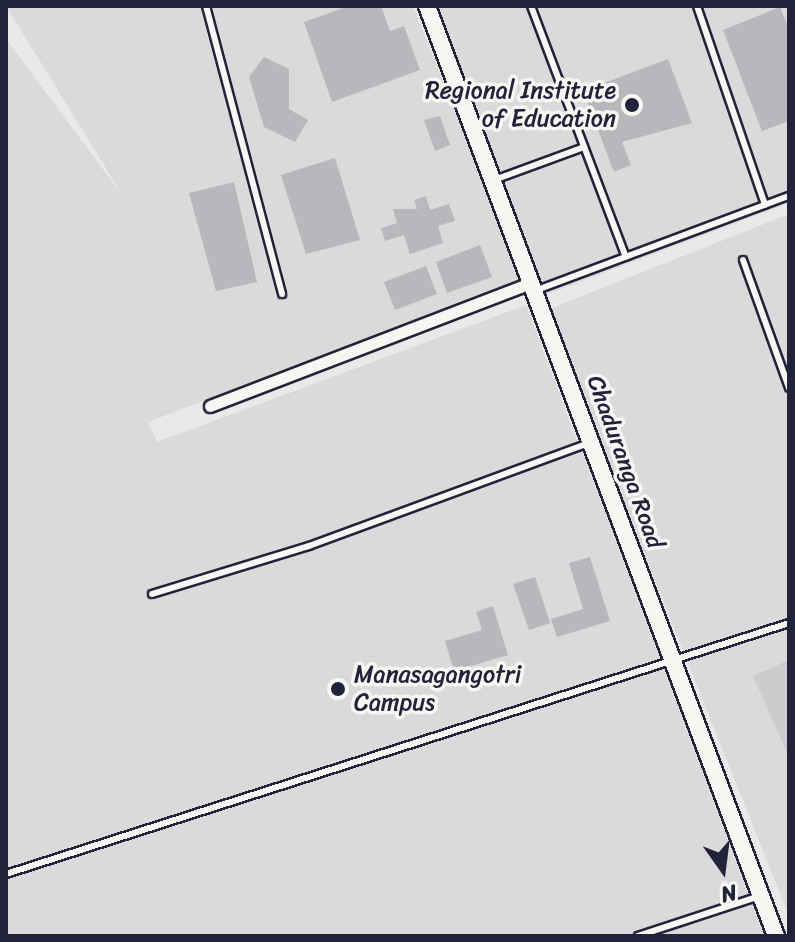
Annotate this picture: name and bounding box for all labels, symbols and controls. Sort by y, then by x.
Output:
place label: Regional Institute of Education [425,77,616,133]
marker: Regional Institute of Education [623,96,641,114]
street label: Chaduranga Road [580,372,670,552]
place label: Manasagangotri Campus [354,661,521,717]
marker: Manasagangotri Campus [329,680,347,698]
north arrow [683,830,763,910]
text: N [717,873,741,915]

